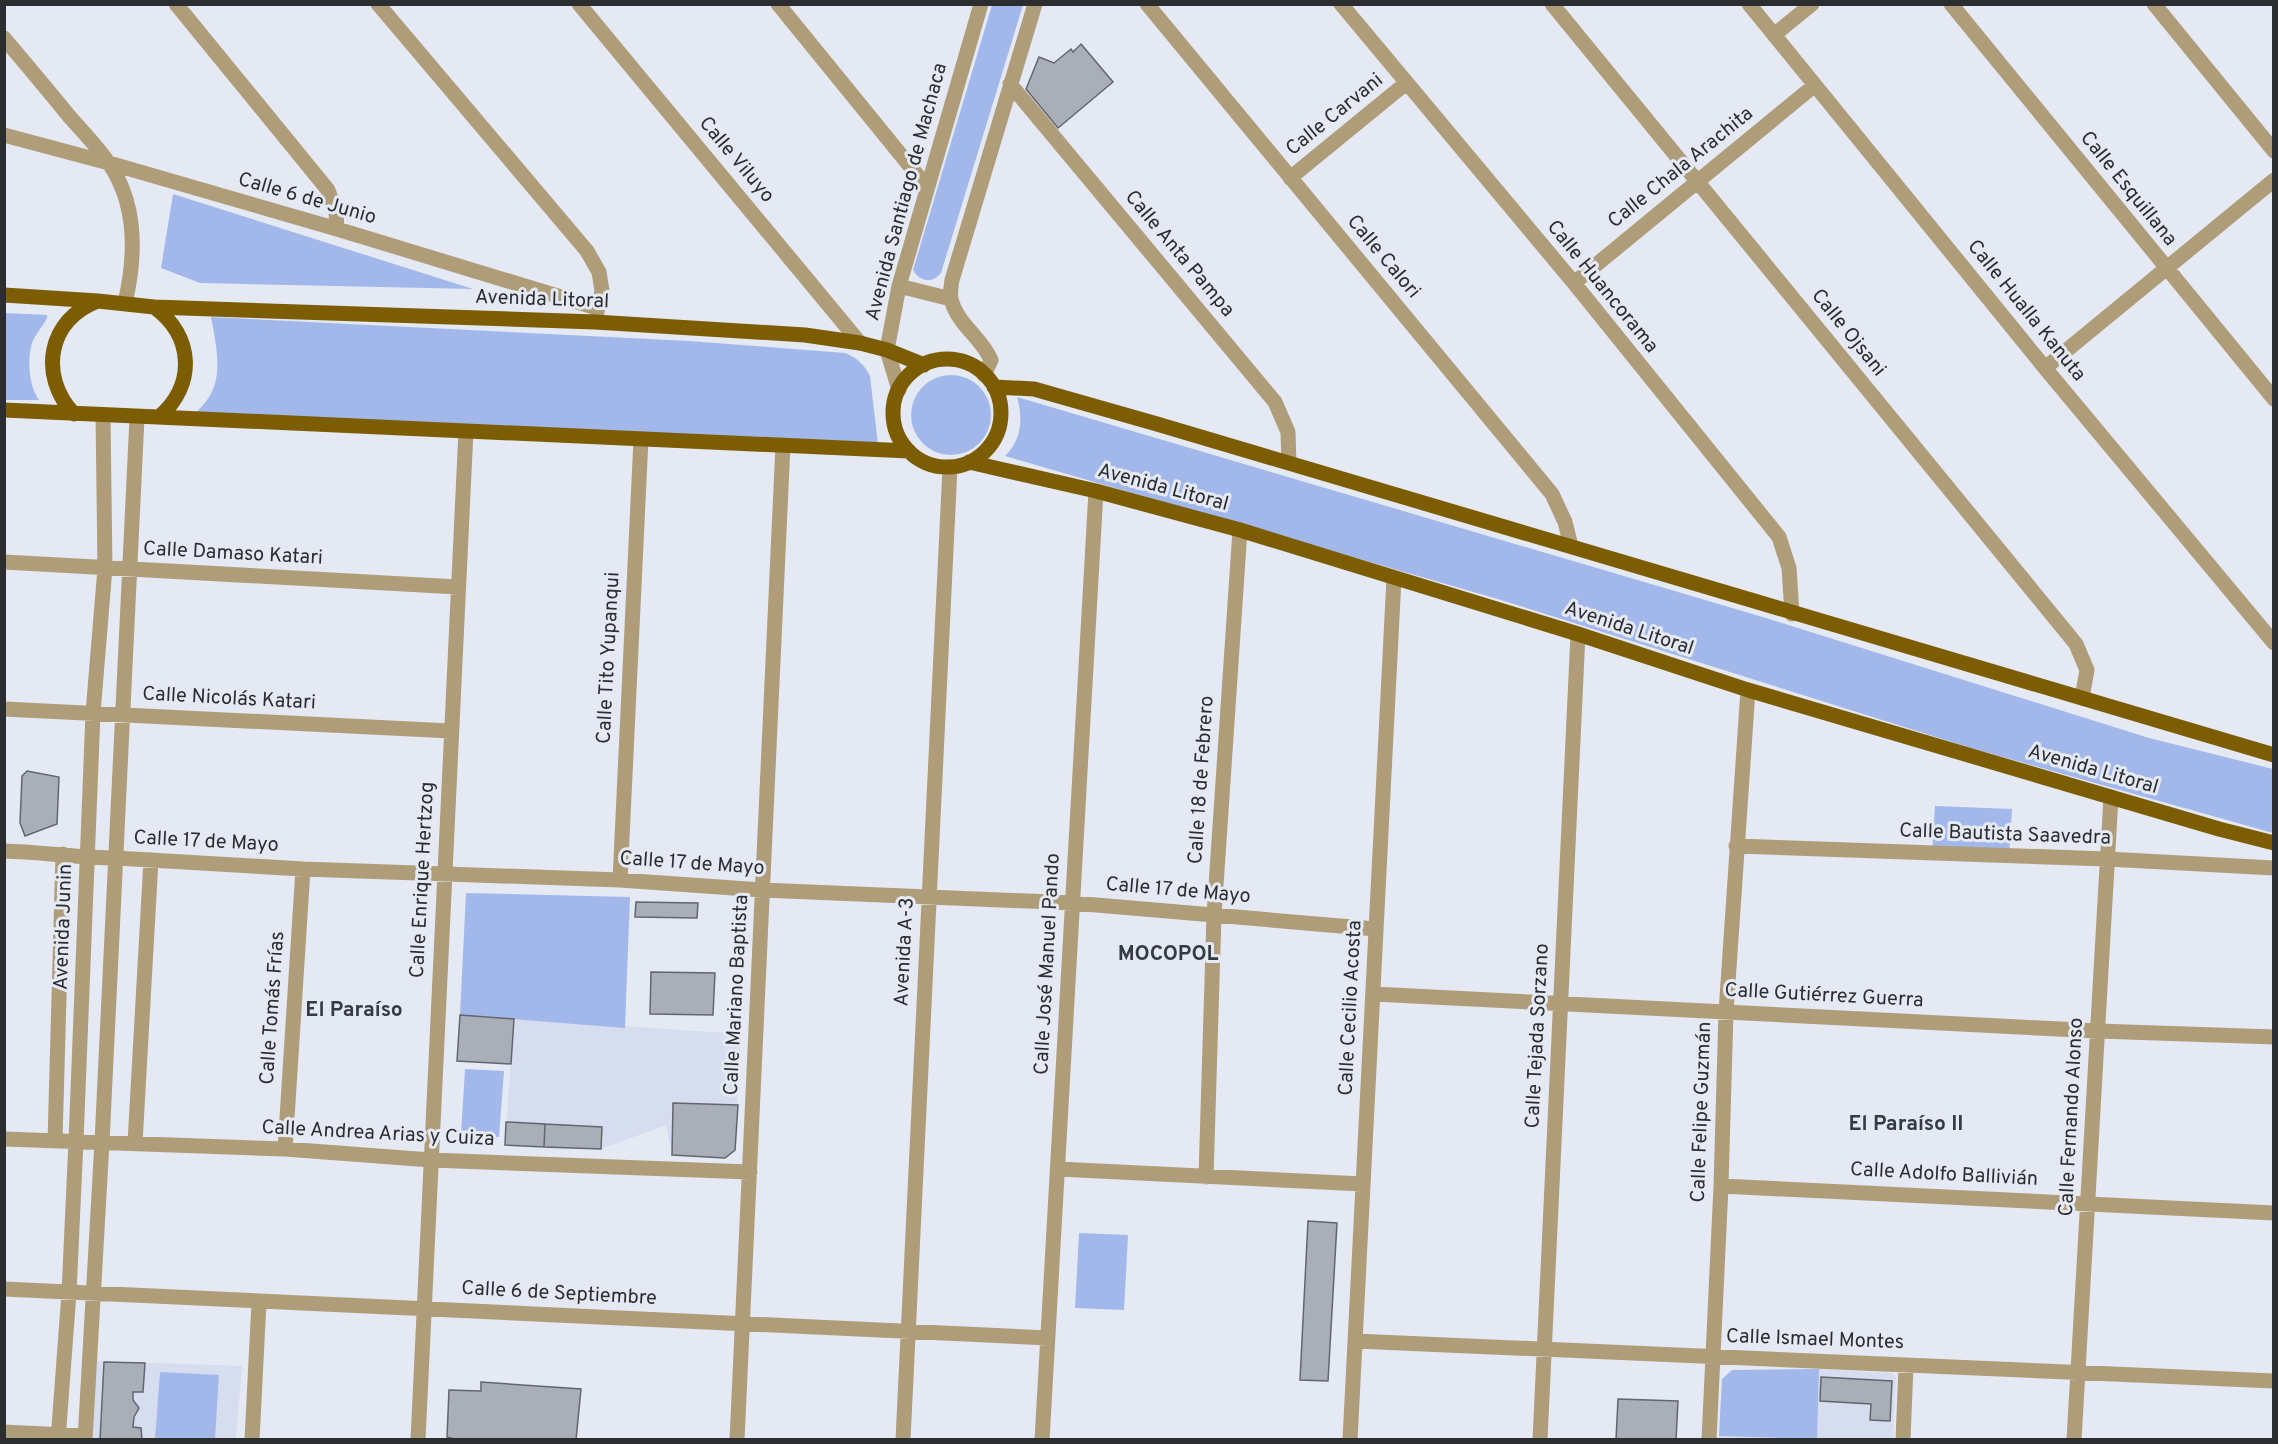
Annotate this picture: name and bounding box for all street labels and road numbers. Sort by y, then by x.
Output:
street label: Avenida Santiago de Machaca [860,60,954,324]
street label: Calle Carvani [1281,68,1389,162]
street label: Calle Chala Arachita [1603,101,1759,235]
street label: Calle Viluyo [692,111,780,209]
street label: Calle Esquillana [2074,126,2182,252]
street label: Calle 6 de Junio [235,167,379,231]
street label: Calle Anta Pampa [1118,185,1240,323]
street label: Calle Calori [1340,210,1426,304]
street label: Calle Huancorama [1540,215,1664,359]
street label: Calle Hualla Kanuta [1961,235,2091,387]
street label: Calle Ojsani [1805,284,1891,382]
street label: Avenida Litoral [474,285,610,315]
street label: Avenida Litoral [1095,458,1231,518]
street label: Calle Damaso Katari [142,536,324,572]
street label: Calle Tito Yupanqui [592,571,626,745]
street label: Avenida Litoral [1561,596,1697,662]
street label: Calle Nicolás Katari [142,681,316,717]
street label: Calle 18 de Febrero [1183,695,1221,865]
street label: Avenida Litoral [2025,739,2161,801]
street label: Calle Enrique Hertzog [405,781,441,979]
street label: Calle Bautista Saavedra [1899,818,2111,852]
street label: Calle 17 de Mayo [133,825,279,859]
street label: Calle 17 de Mayo [619,846,765,882]
street label: Calle José Manuel Pando [1029,852,1067,1076]
street label: Avenida Junin [49,863,79,991]
street label: Calle 17 de Mayo [1104,872,1252,910]
street label: Calle Mariano Baptista [719,894,755,1096]
street label: Avenida A-3 [889,897,921,1007]
street label: Calle Cecilio Acosta [1333,920,1369,1096]
street label: Calle Tomás Frías [255,930,291,1086]
street label: Calle Tejada Sorzano [1520,943,1556,1129]
street label: Calle Gutiérrez Guerra [1724,978,1924,1014]
street label: Calle Fernando Alonso [2054,1017,2090,1217]
street label: Calle Felipe Guzmán [1686,1021,1718,1203]
street label: Calle Andrea Arias y Cuiza [261,1115,495,1153]
street label: Calle Adolfo Ballivián [1849,1157,2039,1193]
street label: Calle 6 de Septiembre [461,1276,657,1312]
street label: Calle Ismael Montes [1726,1324,1904,1356]

